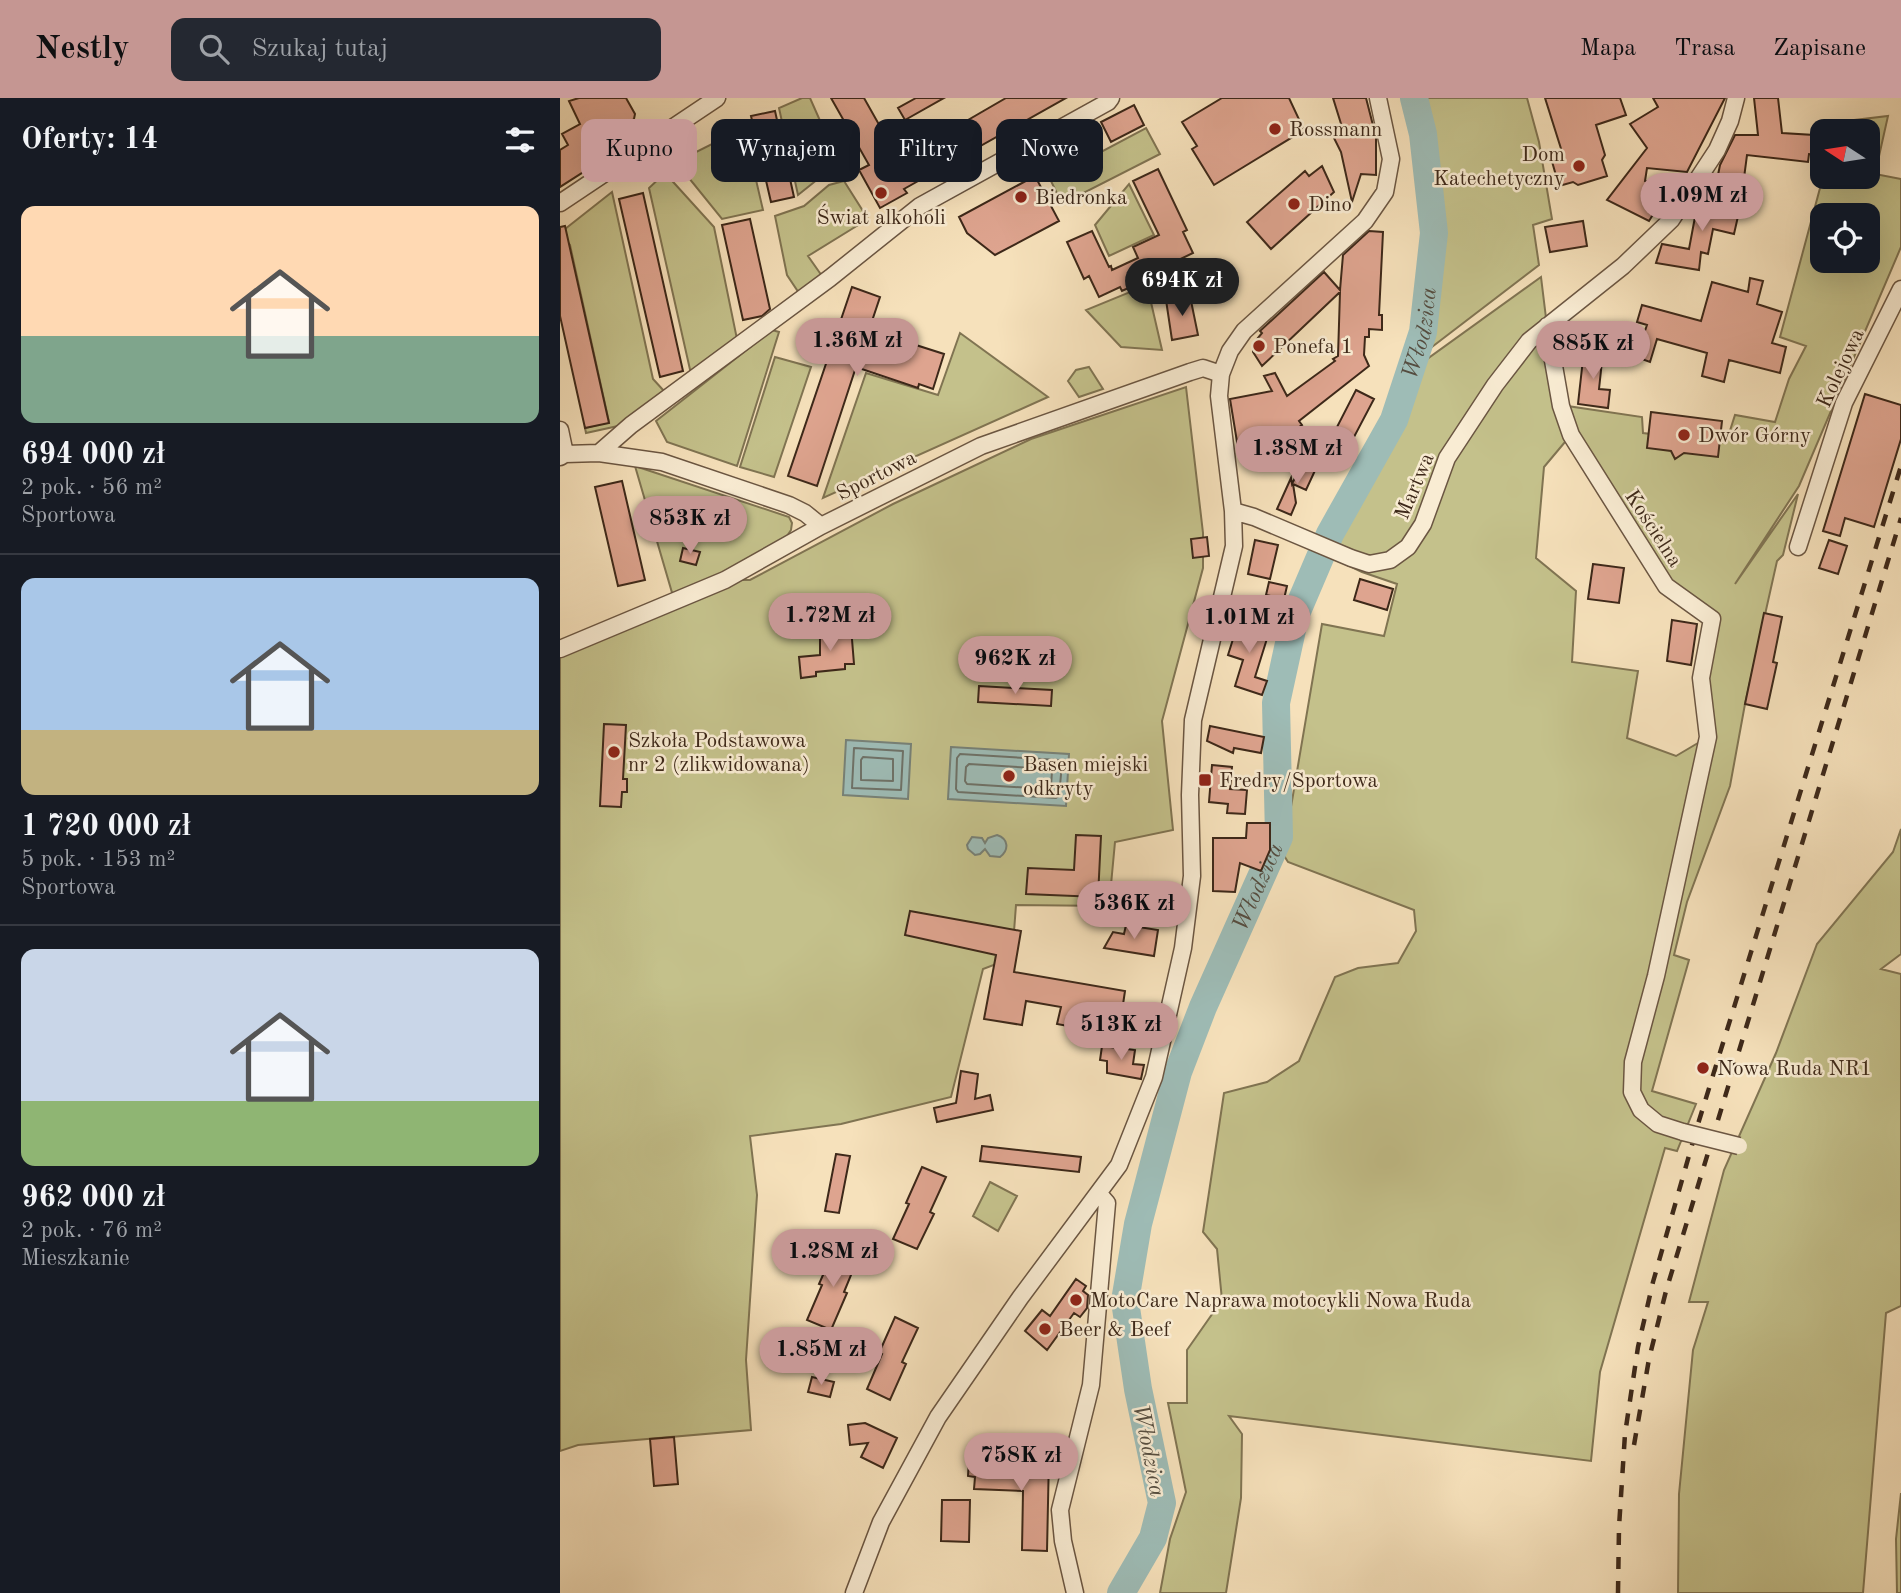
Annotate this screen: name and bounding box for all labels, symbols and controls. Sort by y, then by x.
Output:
search box [171,18,661,81]
icon: search [195,30,233,68]
text: Nestly [35,33,129,66]
text: Szukaj tutaj [251,36,388,62]
text: Mapa [1580,37,1636,61]
text: Trasa [1674,37,1735,61]
text: Zapisane [1773,37,1866,61]
chip: Kupno [581,119,697,182]
chip: Wynajem [711,119,860,182]
chip: Filtry [874,119,982,182]
chip: Nowe [996,119,1103,182]
north arrow [1810,119,1880,189]
map controls [1810,119,1880,273]
place label: Rossmann [1289,120,1382,141]
icon: filters [501,121,539,159]
marker: Rossmann [1267,121,1283,137]
text: Oferty: 14 [21,125,158,155]
place label: Dom Katechetyczny [1433,145,1565,190]
marker: Dom Katechetyczny [1571,158,1587,174]
pin: 1.09M zł [1630,174,1774,233]
text: 1.09M zł [1656,184,1748,207]
marker: Świat alkoholi [873,185,889,201]
place label: Biedronka [1035,188,1127,209]
marker: Biedronka [1013,189,1029,205]
place label: Dino [1308,195,1352,216]
marker: Dino [1286,196,1302,212]
place label: Świat alkoholi [816,203,946,229]
button: locate [1810,203,1880,273]
icon: home [217,251,343,377]
pin: 694K zł [1117,258,1247,318]
text: 694K zł [1141,269,1223,292]
water label: Włodzica [1398,286,1441,383]
pin: 1.36M zł [785,318,929,378]
pin: 885K zł [1528,322,1658,381]
street label: Kolejowa [1814,326,1869,411]
text: 1.36M zł [811,329,903,352]
text: 885K zł [1552,332,1634,355]
place label: Ponefa 1 [1273,337,1353,358]
marker: Ponefa 1 [1251,338,1267,354]
pin: 1.38M zł [1225,426,1369,486]
place label: Dwór Górny [1698,426,1811,447]
marker: Dwór Górny [1676,427,1692,443]
text: 1.38M zł [1251,437,1343,460]
text: 694 000 zł [21,440,165,470]
street label: Sportowa [833,447,920,505]
street label: Martwa [1392,450,1439,523]
text: 2 pok. · 56 m² [21,476,162,499]
street label: Kościelna [1620,486,1685,571]
pin: 853K zł [625,496,755,556]
text: Sportowa [21,504,116,527]
text: 853K zł [649,507,731,530]
pin: 1.72M zł [758,594,902,653]
pin: 1.01M zł [1177,596,1321,655]
text: 1.72M zł [784,604,876,627]
text: 1.01M zł [1203,606,1295,629]
icon: home [217,623,343,749]
pin: 962K zł [950,636,1080,696]
text: 962K zł [974,647,1056,670]
place label: Szkoła Podstawowa nr 2 (zlikwidowana) [628,731,810,776]
marker: Szkoła Podstawowa nr 2 (zlikwidowana) [606,744,622,760]
place label: Basen miejski odkryty [1023,755,1148,800]
marker: Basen miejski odkryty [1001,768,1017,784]
place label: Fredry/Sportowa [1219,771,1378,792]
marker: Fredry/Sportowa [1197,772,1213,788]
text: 1 720 000 zł [21,812,191,842]
water label: Włodzica [1228,840,1288,935]
text: 5 pok. · 153 m² [21,848,175,871]
text: Sportowa [21,876,116,899]
pin: 536K zł [1069,882,1199,941]
text: 536K zł [1093,892,1175,915]
icon: home [217,994,343,1120]
pin: 513K zł [1056,1002,1186,1062]
text: 513K zł [1080,1013,1162,1036]
place label: Nowa Ruda NR1 [1717,1059,1872,1080]
marker: Nowa Ruda NR1 [1695,1060,1711,1076]
text: 962 000 zł [21,1183,165,1213]
text: 2 pok. · 76 m² [21,1219,162,1242]
pin: 1.28M zł [761,1230,905,1289]
text: 1.28M zł [787,1240,879,1263]
text: Mieszkanie [21,1247,130,1270]
place label: MotoCare Naprawa motocykli Nowa Ruda [1090,1291,1471,1312]
marker: MotoCare Naprawa motocykli Nowa Ruda [1068,1292,1084,1308]
place label: Beer & Beef [1059,1320,1171,1341]
marker: Beer & Beef [1037,1321,1053,1337]
pin: 1.85M zł [749,1328,893,1387]
text: 1.85M zł [775,1338,867,1361]
water label: Włodzica [1128,1402,1169,1499]
pin: 758K zł [956,1434,1086,1493]
text: 758K zł [980,1444,1062,1467]

